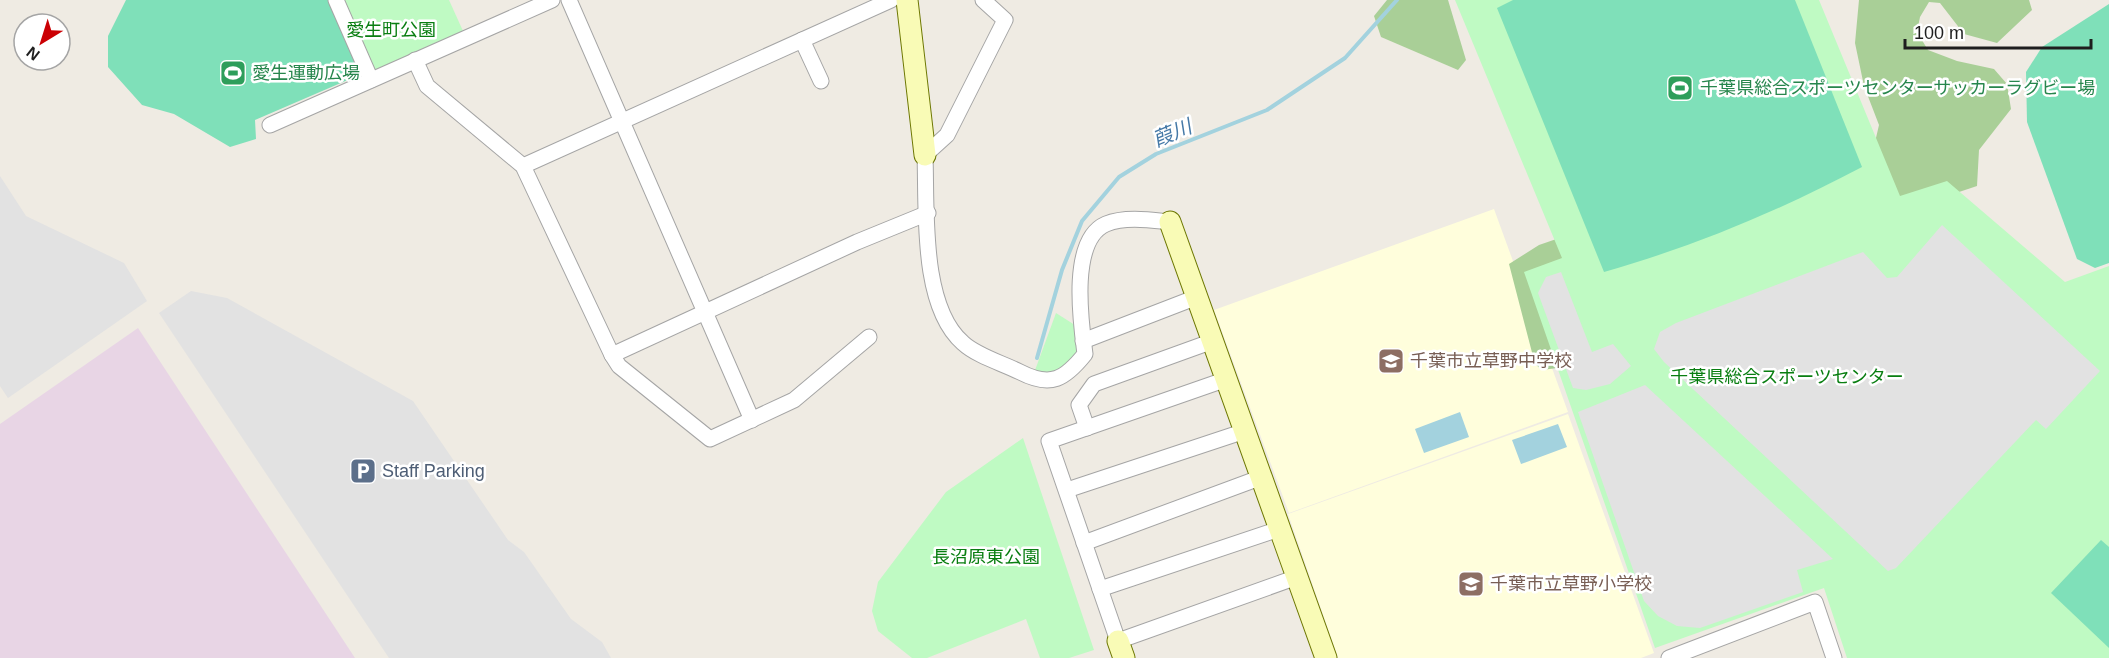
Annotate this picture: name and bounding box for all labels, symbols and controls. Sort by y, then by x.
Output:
north arrow [12,12,72,72]
scale bar [1905,12,2091,50]
park label: 愛生町公園 [346,20,436,40]
text: 100 m [1914,23,1964,43]
text: N [23,43,43,64]
sports icon: 愛生運動広場 [218,58,248,88]
place label: 愛生運動広場 [252,63,360,83]
sports icon: 千葉県総合スポーツセンターサッカーラグビー場 [1665,73,1695,103]
place label: 千葉県総合スポーツセンターサッカーラグビー場 [1700,78,2095,98]
water label: 葭川 [1149,114,1197,151]
school or university icon: 千葉市立草野中学校 [1376,346,1406,376]
place label: 千葉市立草野中学校 [1410,351,1572,371]
park label: 千葉県総合スポーツセンター [1670,367,1904,387]
parking icon: Staff Parking [348,456,378,486]
place label: Staff Parking [382,461,485,481]
park label: 長沼原東公園 [932,547,1040,567]
school or university icon: 千葉市立草野小学校 [1456,569,1486,599]
place label: 千葉市立草野小学校 [1490,574,1652,594]

